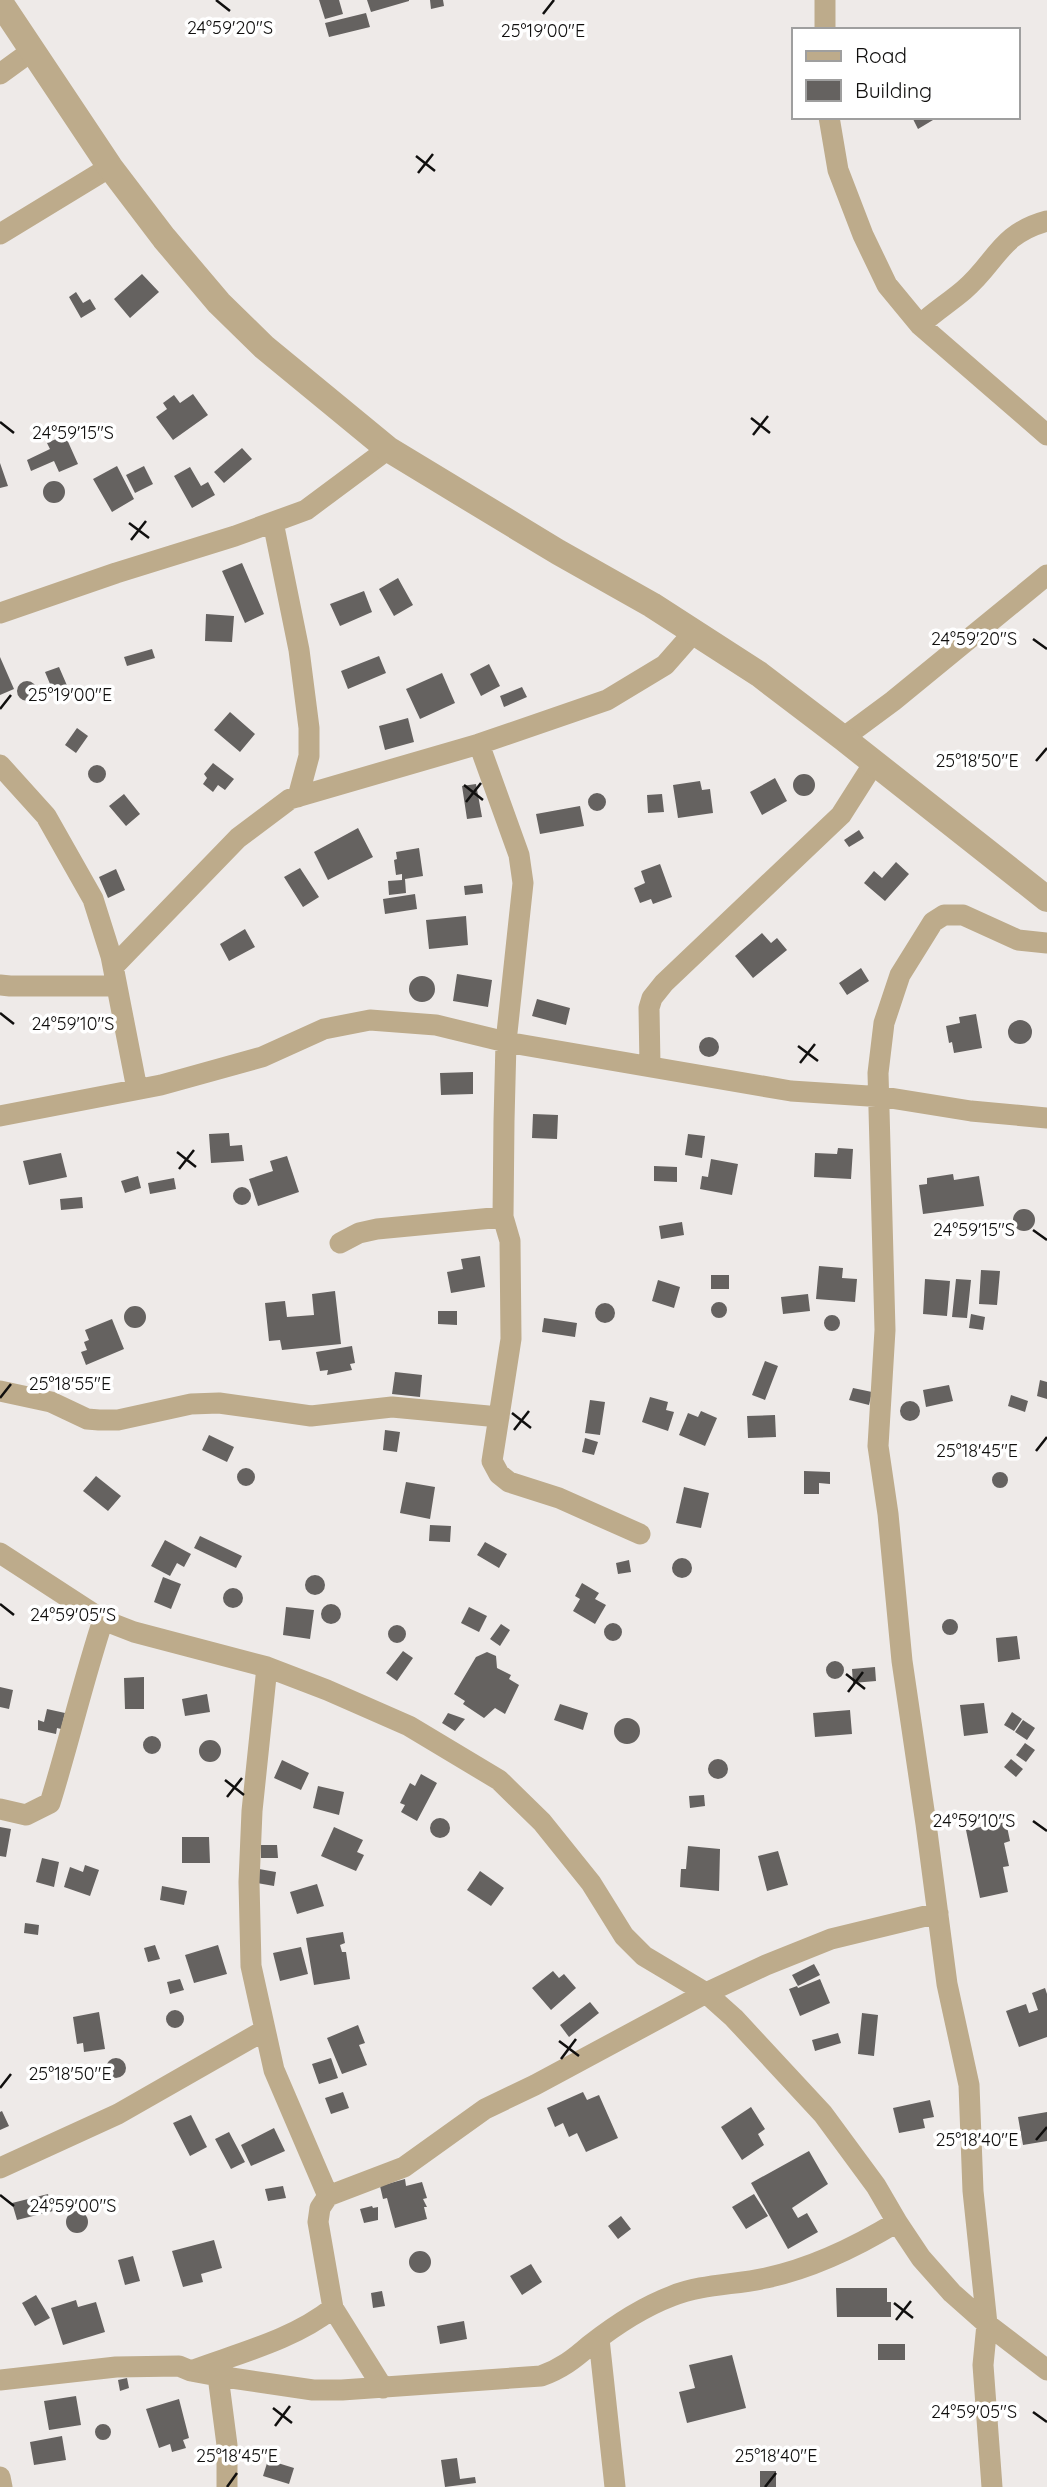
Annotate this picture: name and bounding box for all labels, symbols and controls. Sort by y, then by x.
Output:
text: 24°59'20"S [187,16,273,39]
text: 25°19'00"E [501,19,585,42]
legend [792,28,1019,119]
text: Road [855,42,907,68]
text: Building [855,77,932,103]
text: 24°59'15"S [32,421,114,444]
text: 24°59'20"S [931,627,1017,650]
text: 25°19'00"E [28,683,112,706]
text: 25°18'50"E [935,749,1019,772]
text: 24°59'10"S [32,1012,114,1035]
text: 24°59'15"S [933,1218,1015,1241]
text: 25°18'55"E [29,1372,111,1395]
text: 25°18'45"E [936,1439,1018,1462]
text: 24°59'05"S [30,1603,116,1626]
text: 24°59'10"S [933,1809,1015,1832]
text: 25°18'50"E [28,2062,112,2085]
text: 25°18'40"E [936,2128,1018,2151]
text: 24°59'00"S [30,2194,116,2217]
text: 24°59'05"S [931,2400,1017,2423]
text: 25°18'45"E [196,2444,278,2467]
text: 25°18'40"E [735,2444,817,2467]

